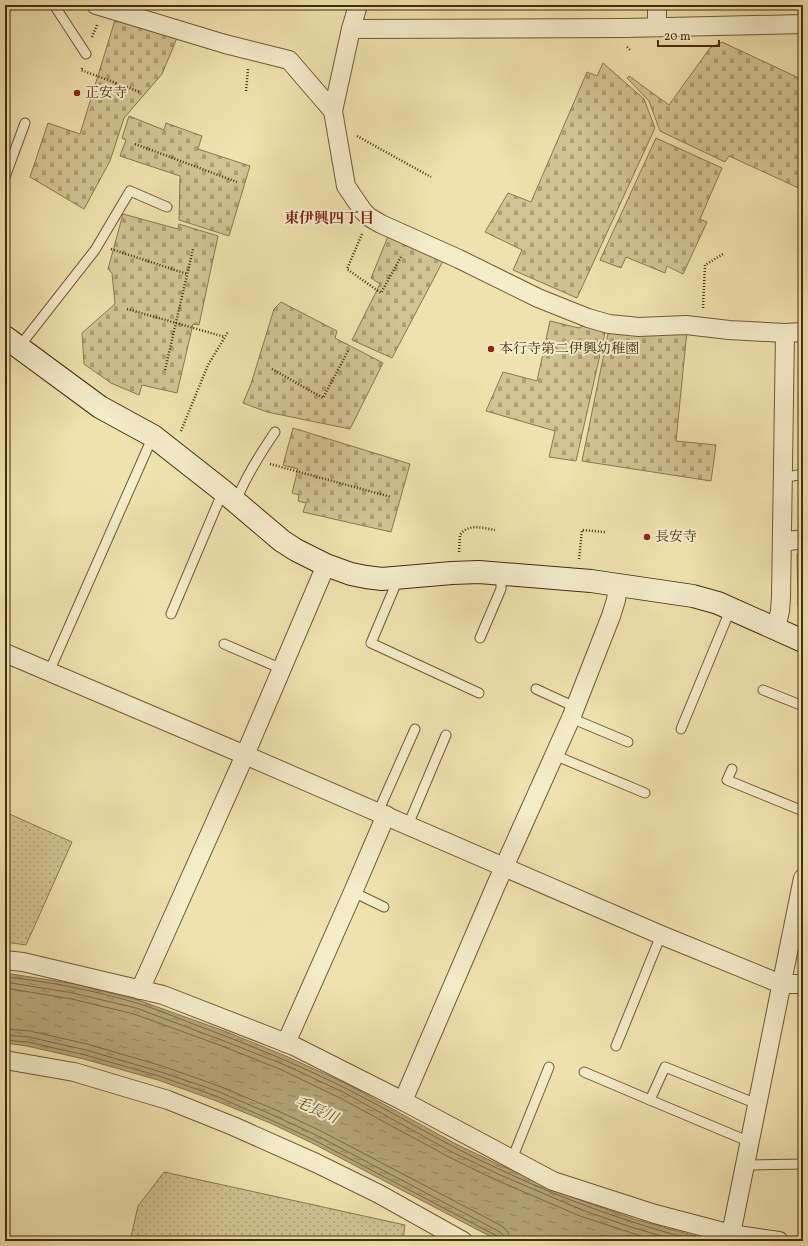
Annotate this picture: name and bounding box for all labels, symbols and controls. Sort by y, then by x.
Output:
scale bar [658,22,719,48]
text: 20 m [664,29,691,45]
place label: 正安寺 [85,84,127,103]
marker: 正安寺 [72,88,82,98]
district label: 東伊興四丁目 [284,209,374,230]
place label: 本行寺第二伊興幼稚園 [499,340,639,359]
marker: 本行寺第二伊興幼稚園 [486,344,496,354]
place label: 長安寺 [655,528,697,547]
marker: 長安寺 [642,532,652,542]
water label: 毛長川 [291,1092,343,1131]

